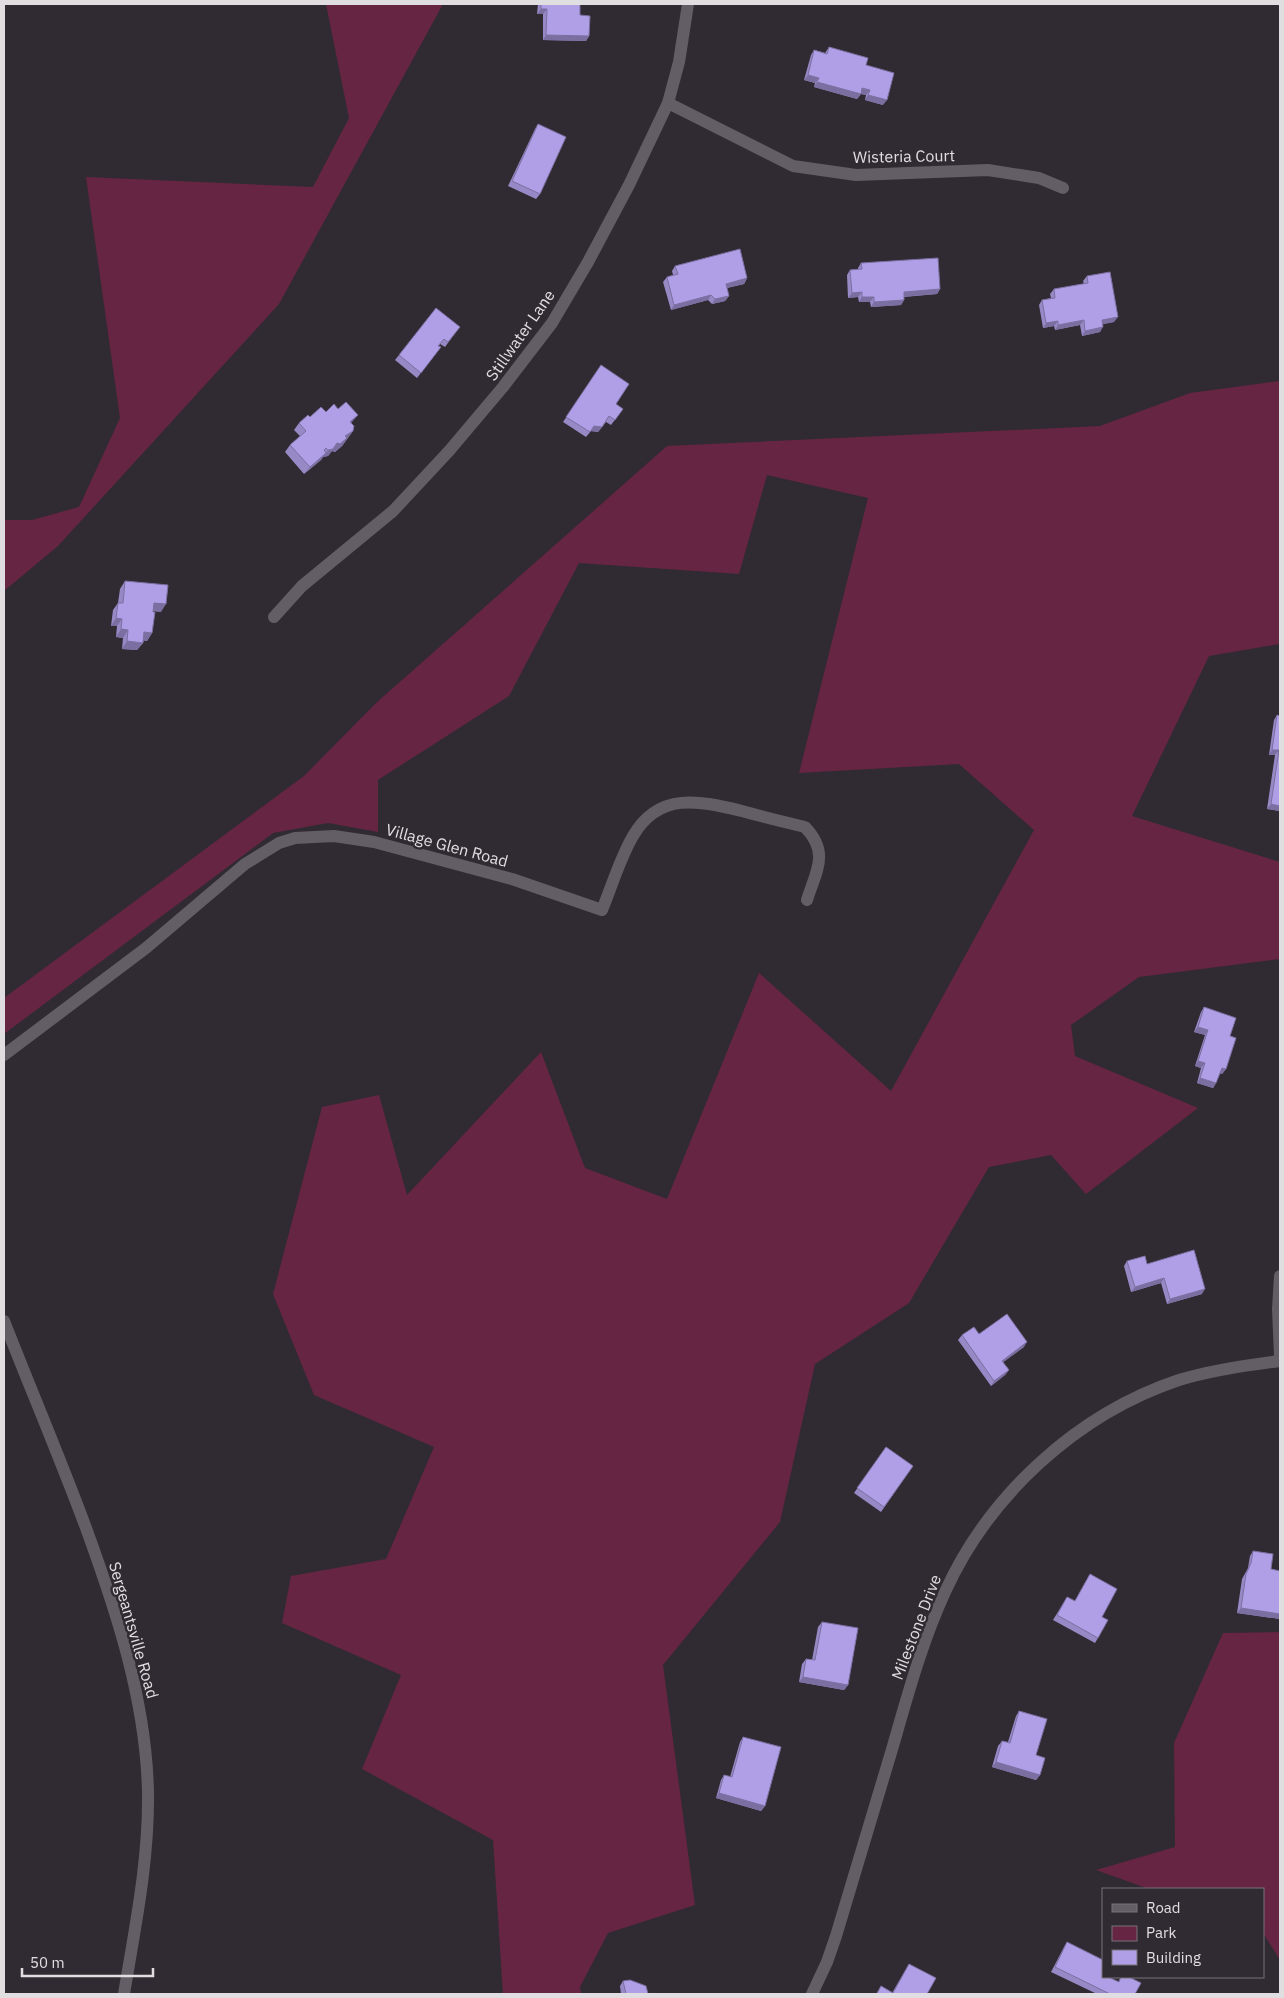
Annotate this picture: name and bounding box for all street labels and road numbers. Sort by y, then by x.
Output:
street label: Wisteria Court [853,145,955,167]
street label: Stillwater Lane [481,285,559,384]
street label: Village Glen Road [384,819,510,871]
street label: Sergeantsville Road [105,1559,163,1701]
street label: Milestone Drive [887,1571,945,1682]

